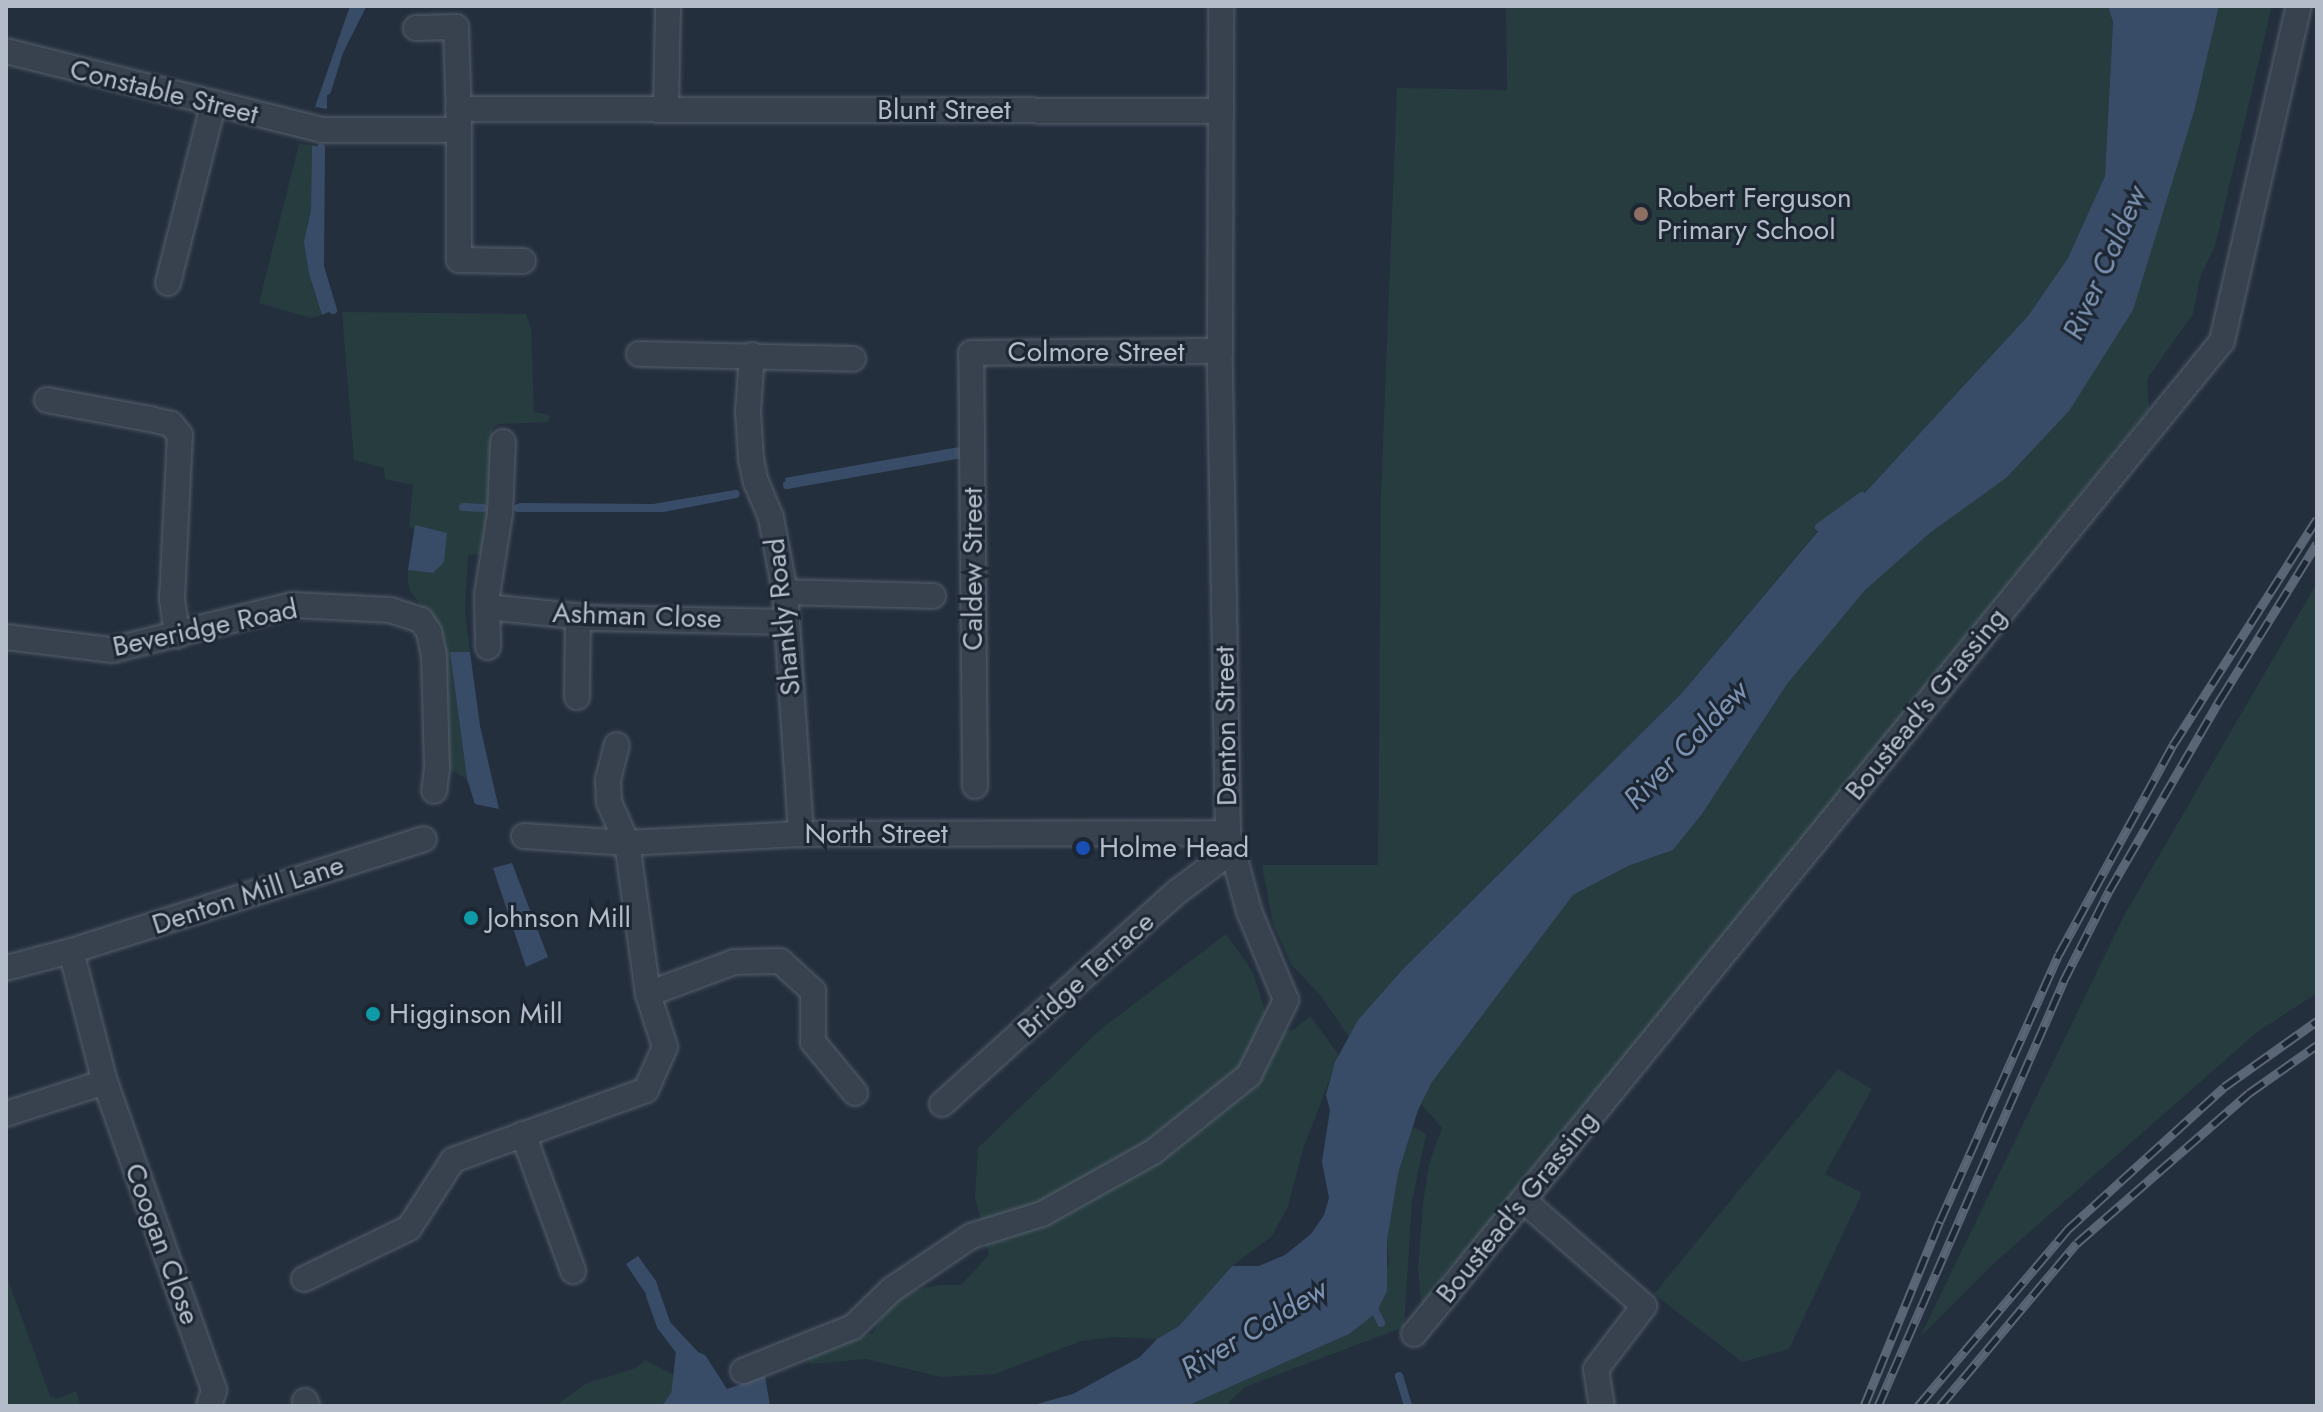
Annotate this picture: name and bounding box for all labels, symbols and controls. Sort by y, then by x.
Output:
street label: Constable Street [66,52,262,132]
street label: Blunt Street [877,93,1011,127]
place label: Robert Ferguson Primary School [1657,181,1852,247]
water label: River Caldew [2055,181,2155,345]
marker: Robert Ferguson Primary School [1632,205,1650,223]
street label: Colmore Street [1008,335,1184,369]
street label: Caldew Street [956,487,990,651]
street label: Shankly Road [758,537,808,697]
street label: Beveridge Road [110,592,300,664]
street label: Ashman Close [552,596,722,636]
street label: Boustead's Grassing [1838,601,2014,807]
street label: Denton Street [1208,646,1244,806]
water label: River Caldew [1616,673,1756,817]
street label: North Street [804,817,948,851]
place label: Holme Head [1099,831,1249,865]
marker: Holme Head [1074,839,1092,857]
street label: Denton Mill Lane [148,848,348,942]
place label: Johnson Mill [487,901,631,935]
street label: Bridge Terrace [1011,905,1161,1045]
marker: Johnson Mill [462,909,480,927]
place label: Higginson Mill [389,997,563,1031]
marker: Higginson Mill [364,1005,382,1023]
street label: Boustead's Grassing [1429,1104,1605,1310]
street label: Coogan Close [117,1159,207,1329]
water label: River Caldew [1174,1271,1334,1387]

